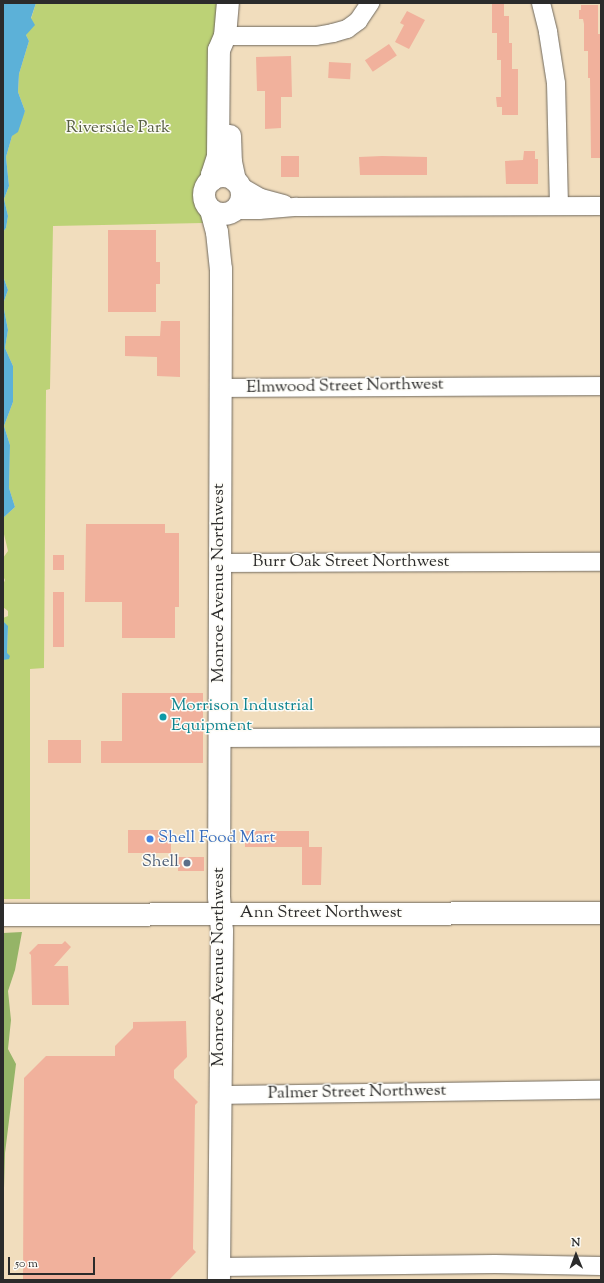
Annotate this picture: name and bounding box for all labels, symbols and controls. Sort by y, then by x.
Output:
park label: Riverside Park [66,119,170,139]
street label: Elmwood Street Northwest [246,375,444,399]
street label: Monroe Avenue Northwest [210,483,230,683]
street label: Burr Oak Street Northwest [253,553,449,573]
place label: Morrison Industrial Equipment [171,697,314,737]
marker: Morrison Industrial Equipment [158,712,168,722]
place label: Shell Food Mart [158,829,275,849]
marker: Shell Food Mart [145,834,155,844]
place label: Shell [142,853,179,873]
marker: Shell [182,858,192,868]
street label: Monroe Avenue Northwest [210,867,230,1067]
street label: Ann Street Northwest [240,904,402,924]
street label: Palmer Street Northwest [268,1081,446,1105]
north arrow [556,1235,596,1275]
text: N [571,1235,580,1251]
scale bar [10,1249,97,1275]
text: 50 m [15,1255,38,1273]

